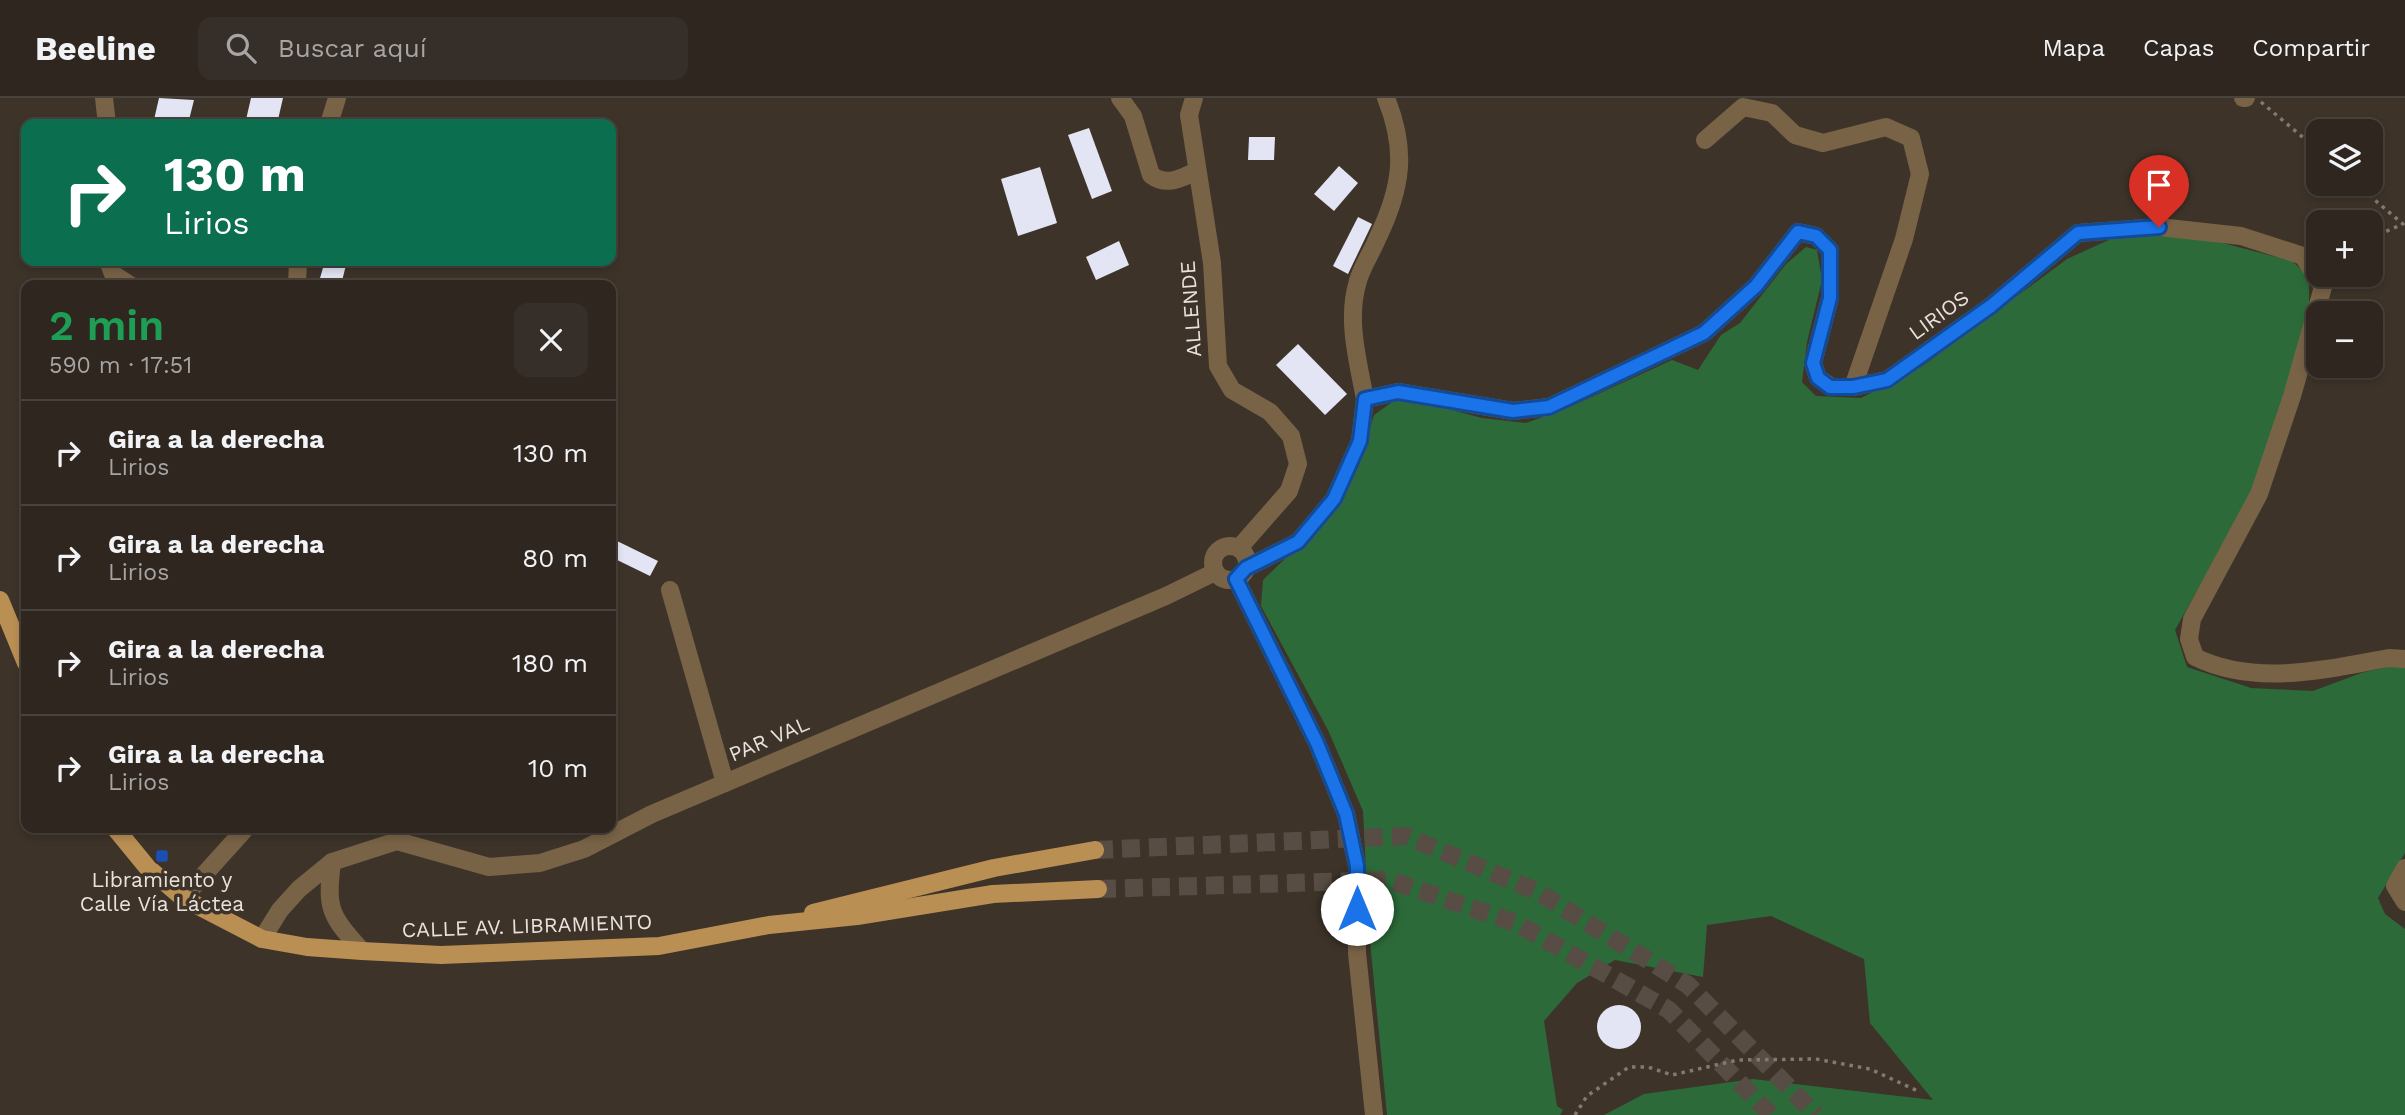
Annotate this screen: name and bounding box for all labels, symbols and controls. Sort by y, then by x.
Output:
search box [198,17,688,80]
text: Beeline [35,29,156,68]
icon: search [222,29,260,67]
text: Buscar aquí [278,33,427,63]
text: Mapa [2042,34,2105,62]
text: Capas [2143,34,2214,62]
text: Compartir [2252,34,2370,62]
map controls [2306,119,2383,378]
button: layers [2306,119,2383,196]
text: 130 m [164,145,306,203]
icon: right [49,147,140,238]
pin [2129,155,2189,227]
icon: arrive [2140,166,2178,204]
text: Lirios [164,204,249,242]
button: + [2306,210,2383,287]
street label: ALLENDE [1175,260,1206,358]
street label: LIRIOS [1904,284,1974,345]
text: 2 min [49,301,164,350]
button: − [2306,301,2383,378]
button: close [514,303,588,377]
text: 590 m · 17:51 [49,352,192,379]
text: Gira a la derecha [108,424,324,454]
icon: right [49,434,87,472]
text: 130 m [513,438,588,468]
text: Lirios [108,454,169,481]
text: Gira a la derecha [108,529,324,559]
icon: right [49,539,87,577]
text: 80 m [522,543,588,573]
text: Lirios [108,559,169,586]
text: Gira a la derecha [108,634,324,664]
icon: right [49,644,87,682]
text: 180 m [512,648,588,678]
text: Lirios [108,664,169,691]
street label: PAR VAL [725,710,813,767]
text: Gira a la derecha [108,739,324,769]
icon: right [49,749,87,787]
text: 10 m [528,753,588,783]
text: Lirios [108,769,169,796]
marker: Libramiento y Calle Vía Láctea [154,848,170,864]
place label: Libramiento y Calle Vía Láctea [80,867,244,916]
position arrow [1320,872,1394,946]
street label: CALLE AV. LIBRAMIENTO [401,909,653,942]

